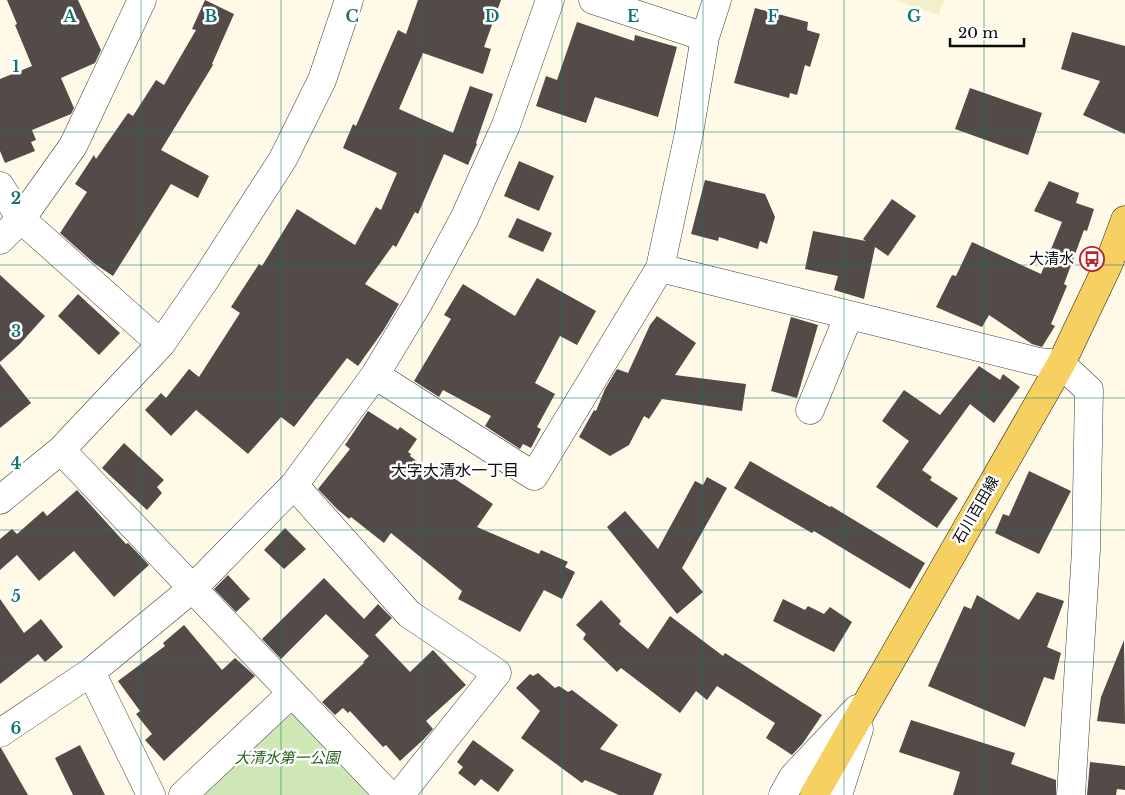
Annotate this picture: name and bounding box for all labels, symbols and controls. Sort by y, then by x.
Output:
text: A [63,6,78,26]
text: B [205,6,218,26]
text: C [345,6,359,26]
text: D [485,6,499,26]
text: E [627,6,639,26]
text: F [767,6,779,26]
text: G [907,6,921,26]
scale bar [950,15,1024,47]
text: 20 m [958,23,998,42]
text: 1 [13,56,20,76]
text: 2 [11,188,21,208]
bus stop icon: 大清水 [1079,246,1105,272]
place label: 大清水 [1029,249,1074,268]
text: 3 [11,321,21,341]
text: 4 [11,453,21,473]
district label: 大字大清水一丁目 [391,460,519,480]
street label: 石川百田線 [949,473,1003,547]
text: 5 [11,586,21,606]
text: 6 [11,718,22,738]
park label: 大清水第一公園 [234,748,341,767]

